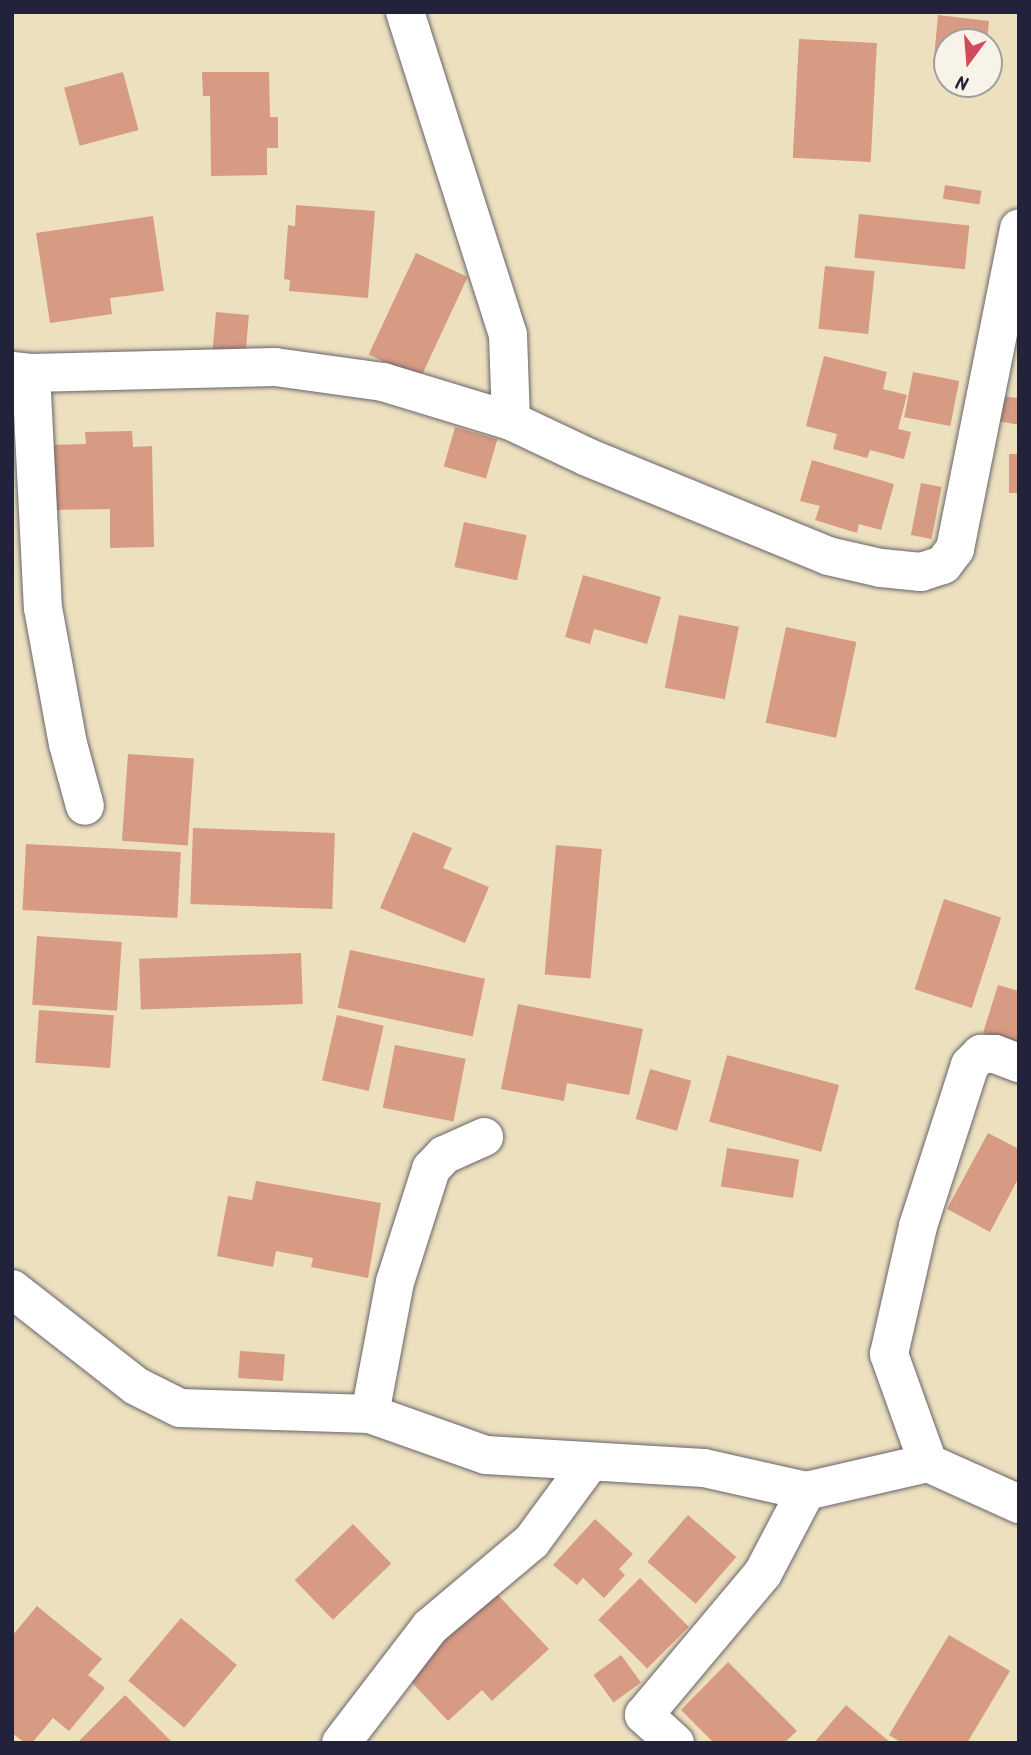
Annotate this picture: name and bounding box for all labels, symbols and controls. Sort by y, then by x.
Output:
north arrow [933,28,1003,98]
text: N [953,65,973,97]

